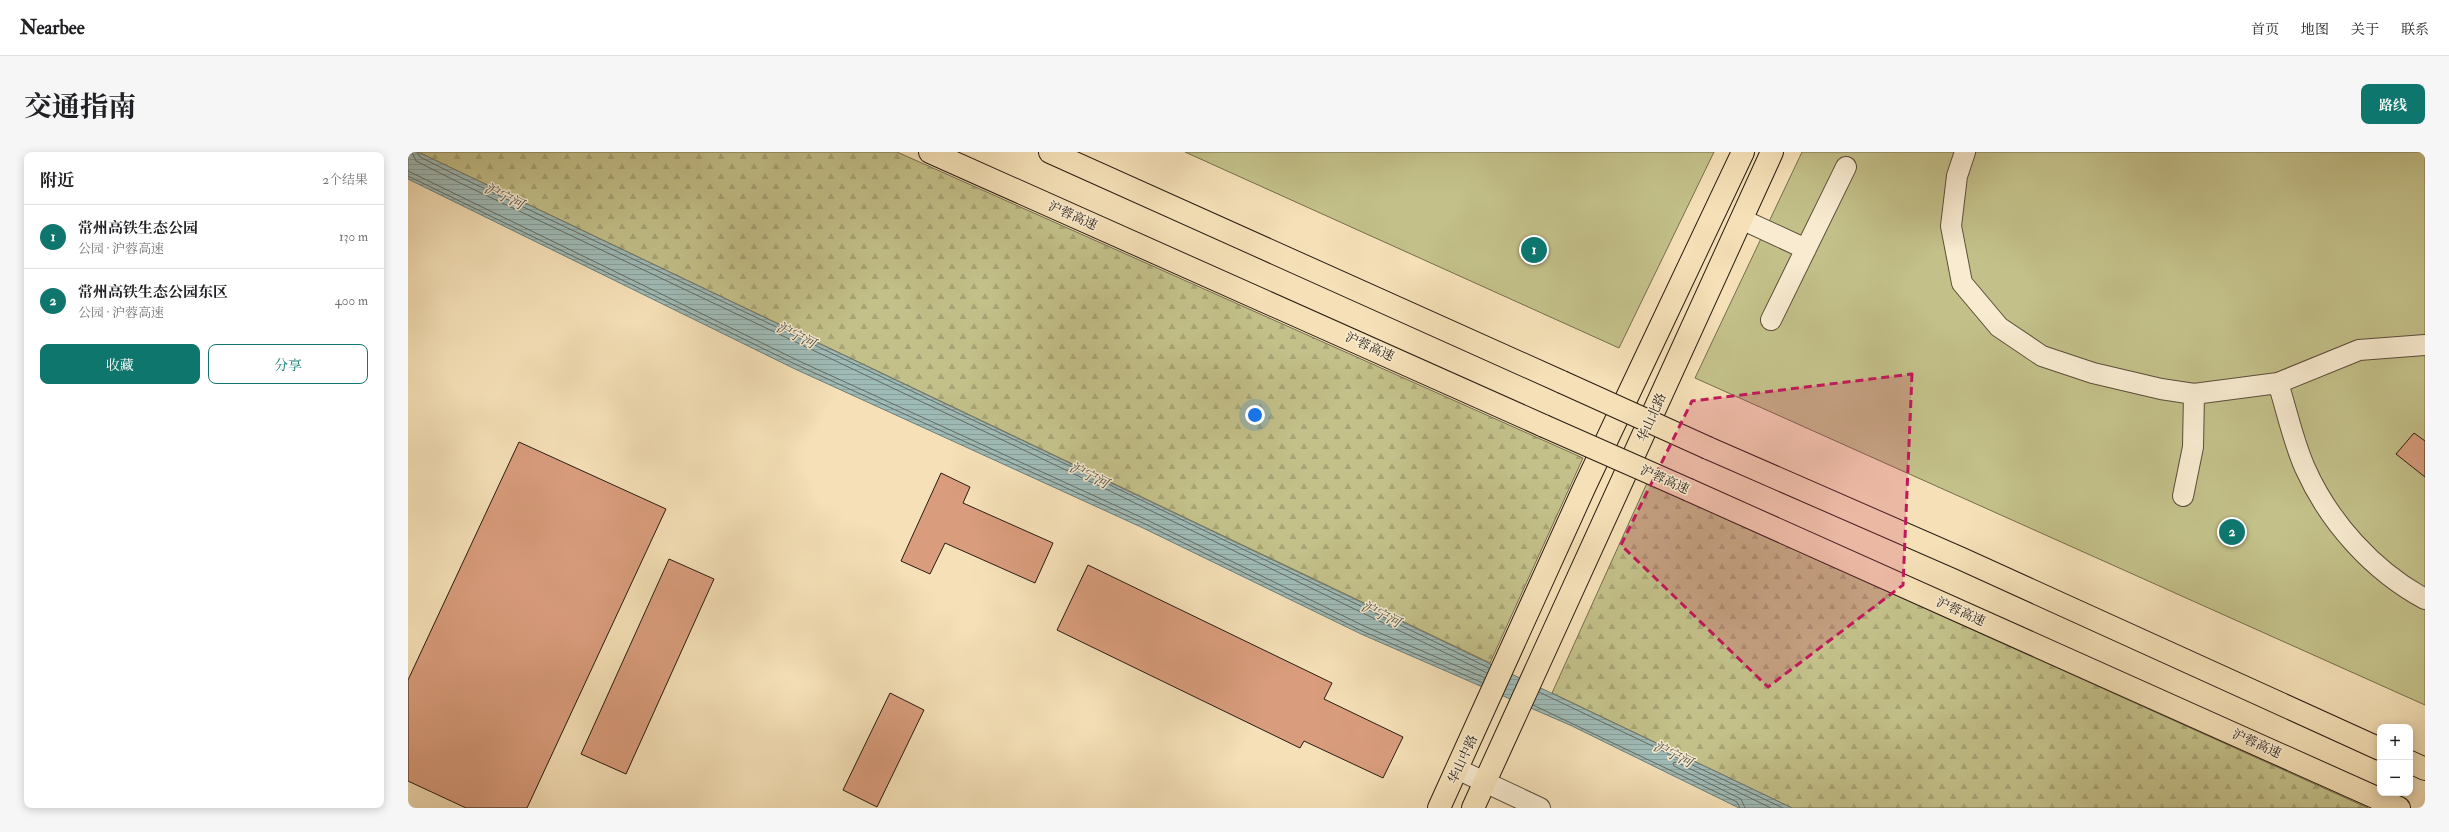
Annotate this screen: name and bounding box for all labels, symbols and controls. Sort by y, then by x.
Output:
text: Nearbee [20,16,85,40]
text: 首页 [2251,21,2279,38]
text: 地图 [2301,21,2329,38]
text: 关于 [2351,21,2379,38]
text: 联系 [2401,21,2429,38]
button: 路线 [2361,84,2425,124]
text: 交通指南 [24,90,136,125]
text: 附近 [40,170,74,191]
text: 2个结果 [322,172,368,188]
water label: 沪宁河 [481,180,529,215]
street label: 沪蓉高速 [1046,198,1100,234]
text: 常州高铁生态公园 [78,219,198,238]
text: 1 [51,229,55,245]
text: 130 m [339,229,368,245]
pin: 1 [1521,235,1547,265]
text: 公园 · 沪蓉高速 [78,241,164,257]
text: 常州高铁生态公园东区 [78,283,228,302]
text: 2 [50,293,56,309]
text: 400 m [335,293,368,309]
text: 公园 · 沪蓉高速 [78,305,164,321]
water label: 沪宁河 [773,319,821,354]
street label: 沪蓉高速 [1343,329,1397,365]
button: 收藏 [40,344,200,384]
button: 分享 [208,344,368,384]
street label: 华山北路 [1634,390,1670,444]
your location [1245,405,1265,425]
water label: 沪宁河 [1066,459,1114,494]
street label: 沪蓉高速 [1638,462,1692,498]
pin: 2 [2219,517,2245,547]
street label: 沪蓉高速 [1934,594,1988,630]
water label: 沪宁河 [1358,598,1406,633]
map controls [2377,724,2413,796]
button: + [2377,724,2413,760]
street label: 沪蓉高速 [2230,726,2284,762]
street label: 华山中路 [1445,732,1481,786]
water label: 沪宁河 [1650,738,1698,773]
button: − [2377,760,2413,796]

